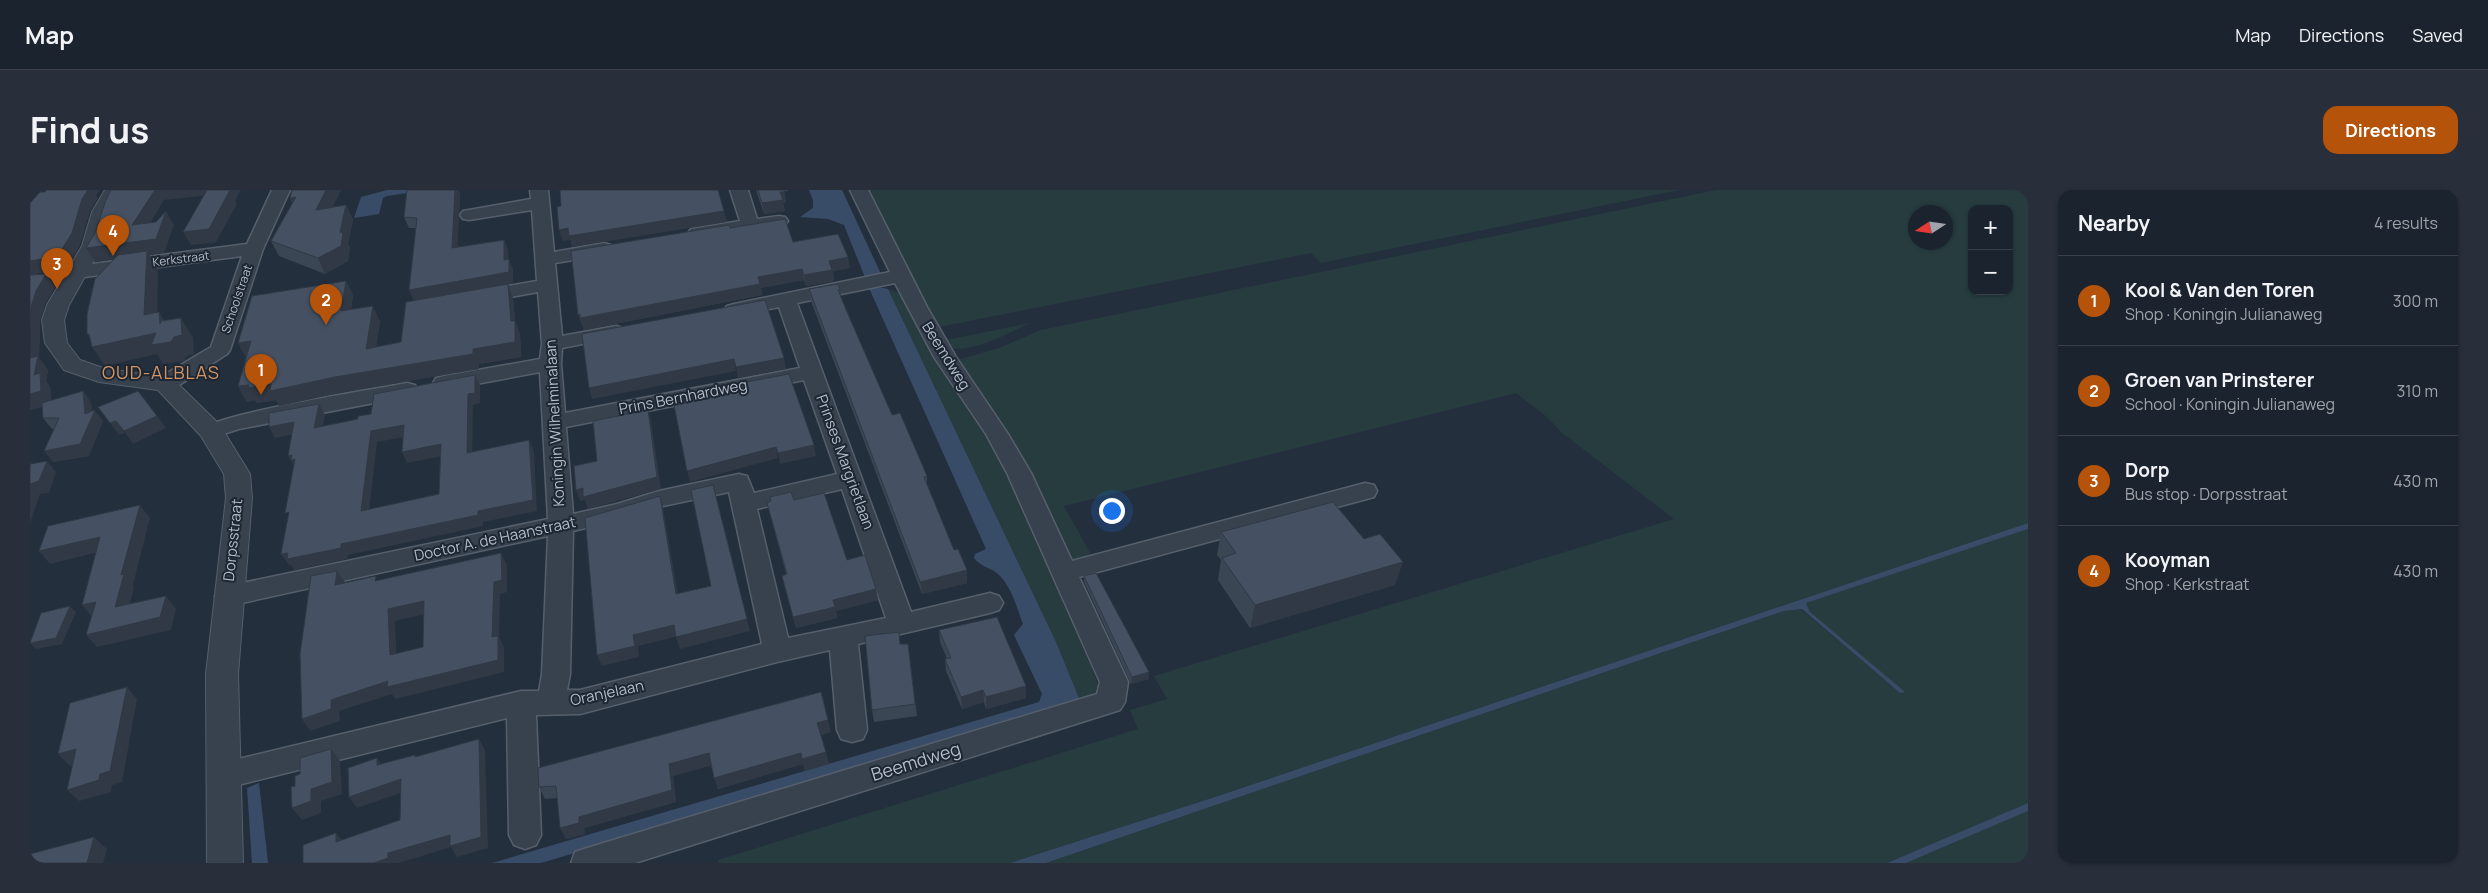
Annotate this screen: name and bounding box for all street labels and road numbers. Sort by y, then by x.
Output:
street label: Kerkstraat [152,247,211,270]
street label: Schoolstraat [217,262,256,335]
street label: Beemdweg [917,318,976,394]
street label: Koningin Wilhelminalaan [540,339,569,507]
street label: Prins Bernhardweg [617,374,749,419]
street label: Prinses Margrietlaan [811,391,880,532]
street label: Dorpsstraat [218,498,247,582]
street label: Doctor A. de Haanstraat [412,511,578,566]
street label: Oranjelaan [568,674,646,711]
street label: Beemdweg [868,736,963,786]

